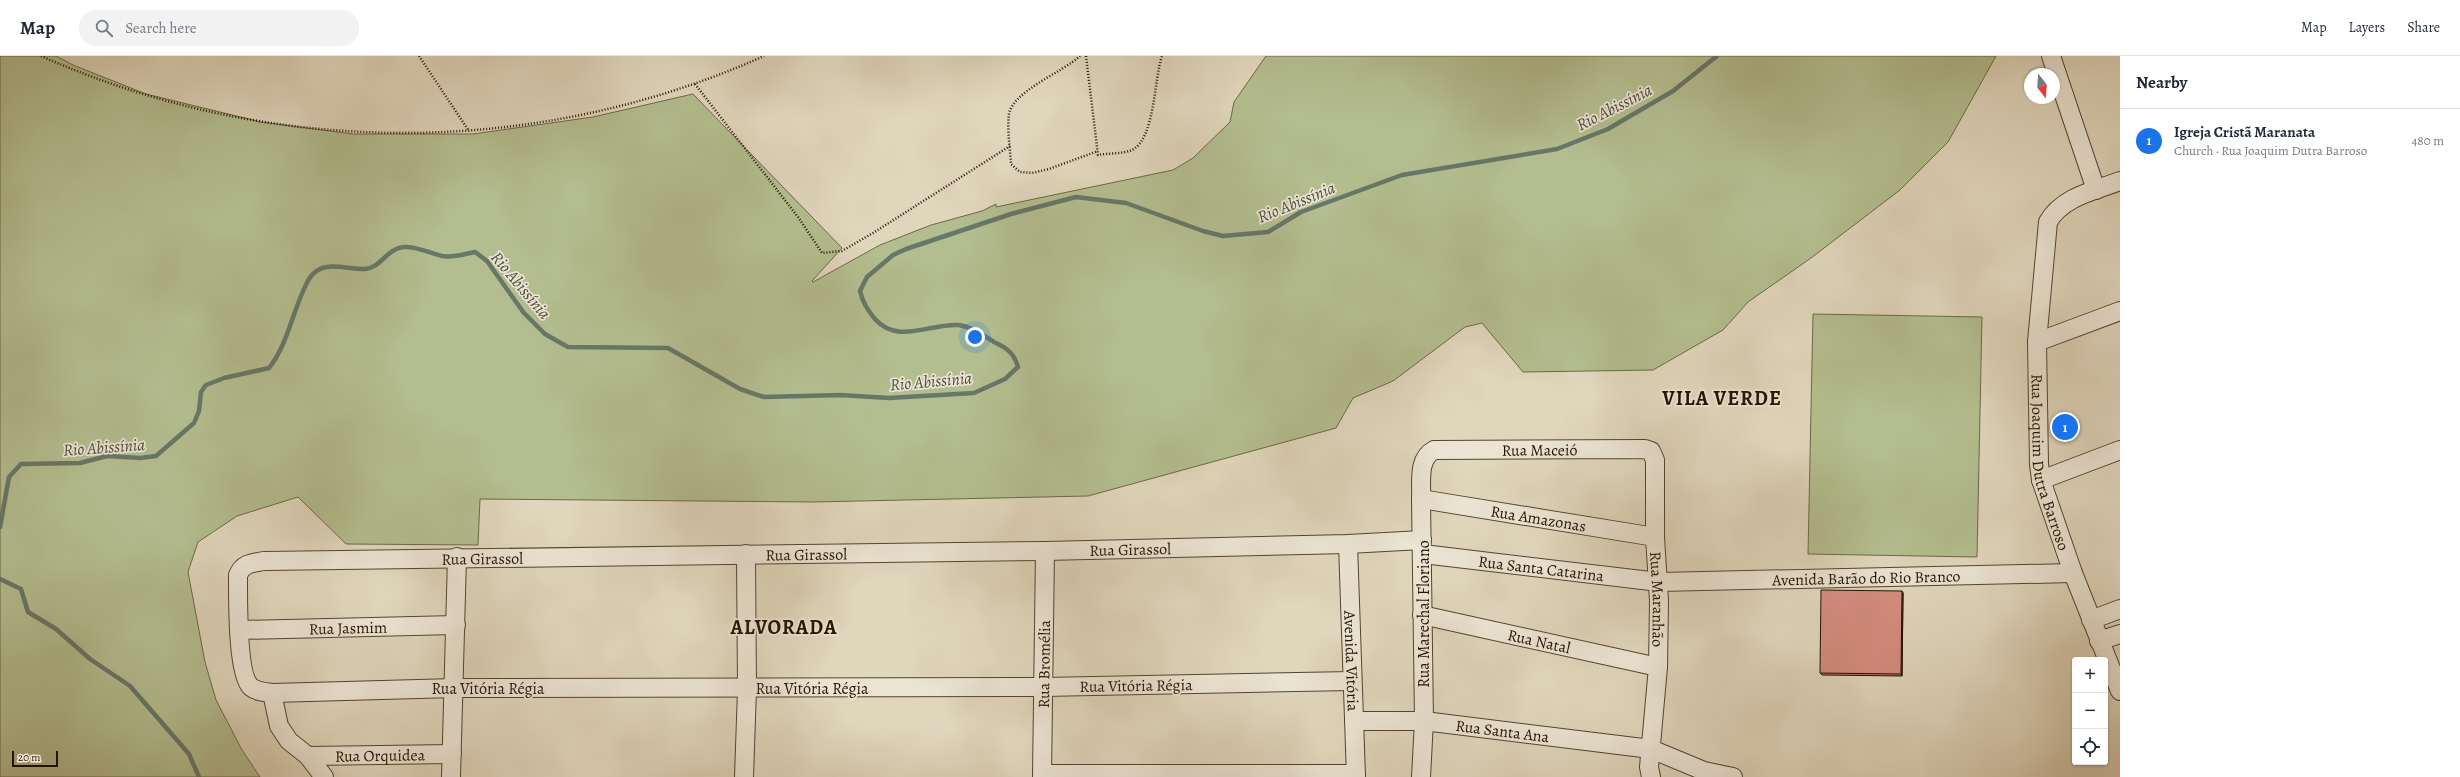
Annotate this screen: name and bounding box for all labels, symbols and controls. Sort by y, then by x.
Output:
search box [79,10,359,46]
text: Map [20,15,55,41]
icon: search [93,17,115,39]
text: Search here [125,18,197,38]
text: Map [2301,18,2327,37]
text: Layers [2349,18,2385,37]
text: Share [2407,18,2440,37]
north arrow [2024,68,2060,104]
text: Nearby [2136,71,2187,94]
water label: Rio Abissínia [1572,78,1656,136]
text: Igreja Cristã Maranata [2174,122,2315,142]
text: 1 [2147,132,2151,149]
text: 480 m [2411,132,2444,149]
text: Church · Rua Joaquim Dutra Barroso [2174,142,2367,159]
water label: Rio Abissínia [1254,176,1339,229]
water label: Rio Abissínia [485,246,556,324]
your location [965,327,985,347]
water label: Rio Abissínia [889,366,973,397]
street label: Rua Joaquim Dutra Barroso [2026,374,2074,553]
district label: VILA VERDE [1661,385,1782,412]
pin: 1 [2052,412,2078,442]
water label: Rio Abissínia [62,433,146,462]
street label: Rua Maceió [1502,439,1577,462]
street label: Rua Amazonas [1489,500,1588,538]
street label: Rua Girassol [1089,538,1171,562]
street label: Rua Marechal Floriano [1413,540,1435,688]
street label: Rua Girassol [765,544,847,567]
street label: Rua Girassol [441,548,523,571]
street label: Rua Santa Catarina [1477,551,1605,587]
street label: Rua Maranhão [1644,551,1669,647]
street label: Avenida Barão do Rio Branco [1771,565,1961,592]
street label: Avenida Vitória [1338,609,1364,712]
district label: ALVORADA [730,614,837,641]
street label: Rua Jasmim [309,617,387,640]
street label: Rua Bromélia [1033,619,1056,708]
street label: Rua Natal [1505,624,1573,659]
map controls [2072,657,2108,765]
button: + [2072,657,2108,693]
street label: Rua Vitória Régia [1079,674,1193,698]
street label: Rua Vitória Régia [431,678,545,700]
street label: Rua Vitória Régia [755,678,869,700]
button: − [2072,693,2108,729]
street label: Rua Santa Ana [1454,715,1551,748]
button: locate [2072,729,2108,765]
street label: Rua Orquidea [335,744,426,768]
scale bar [12,749,58,768]
text: 20 m [18,750,40,765]

